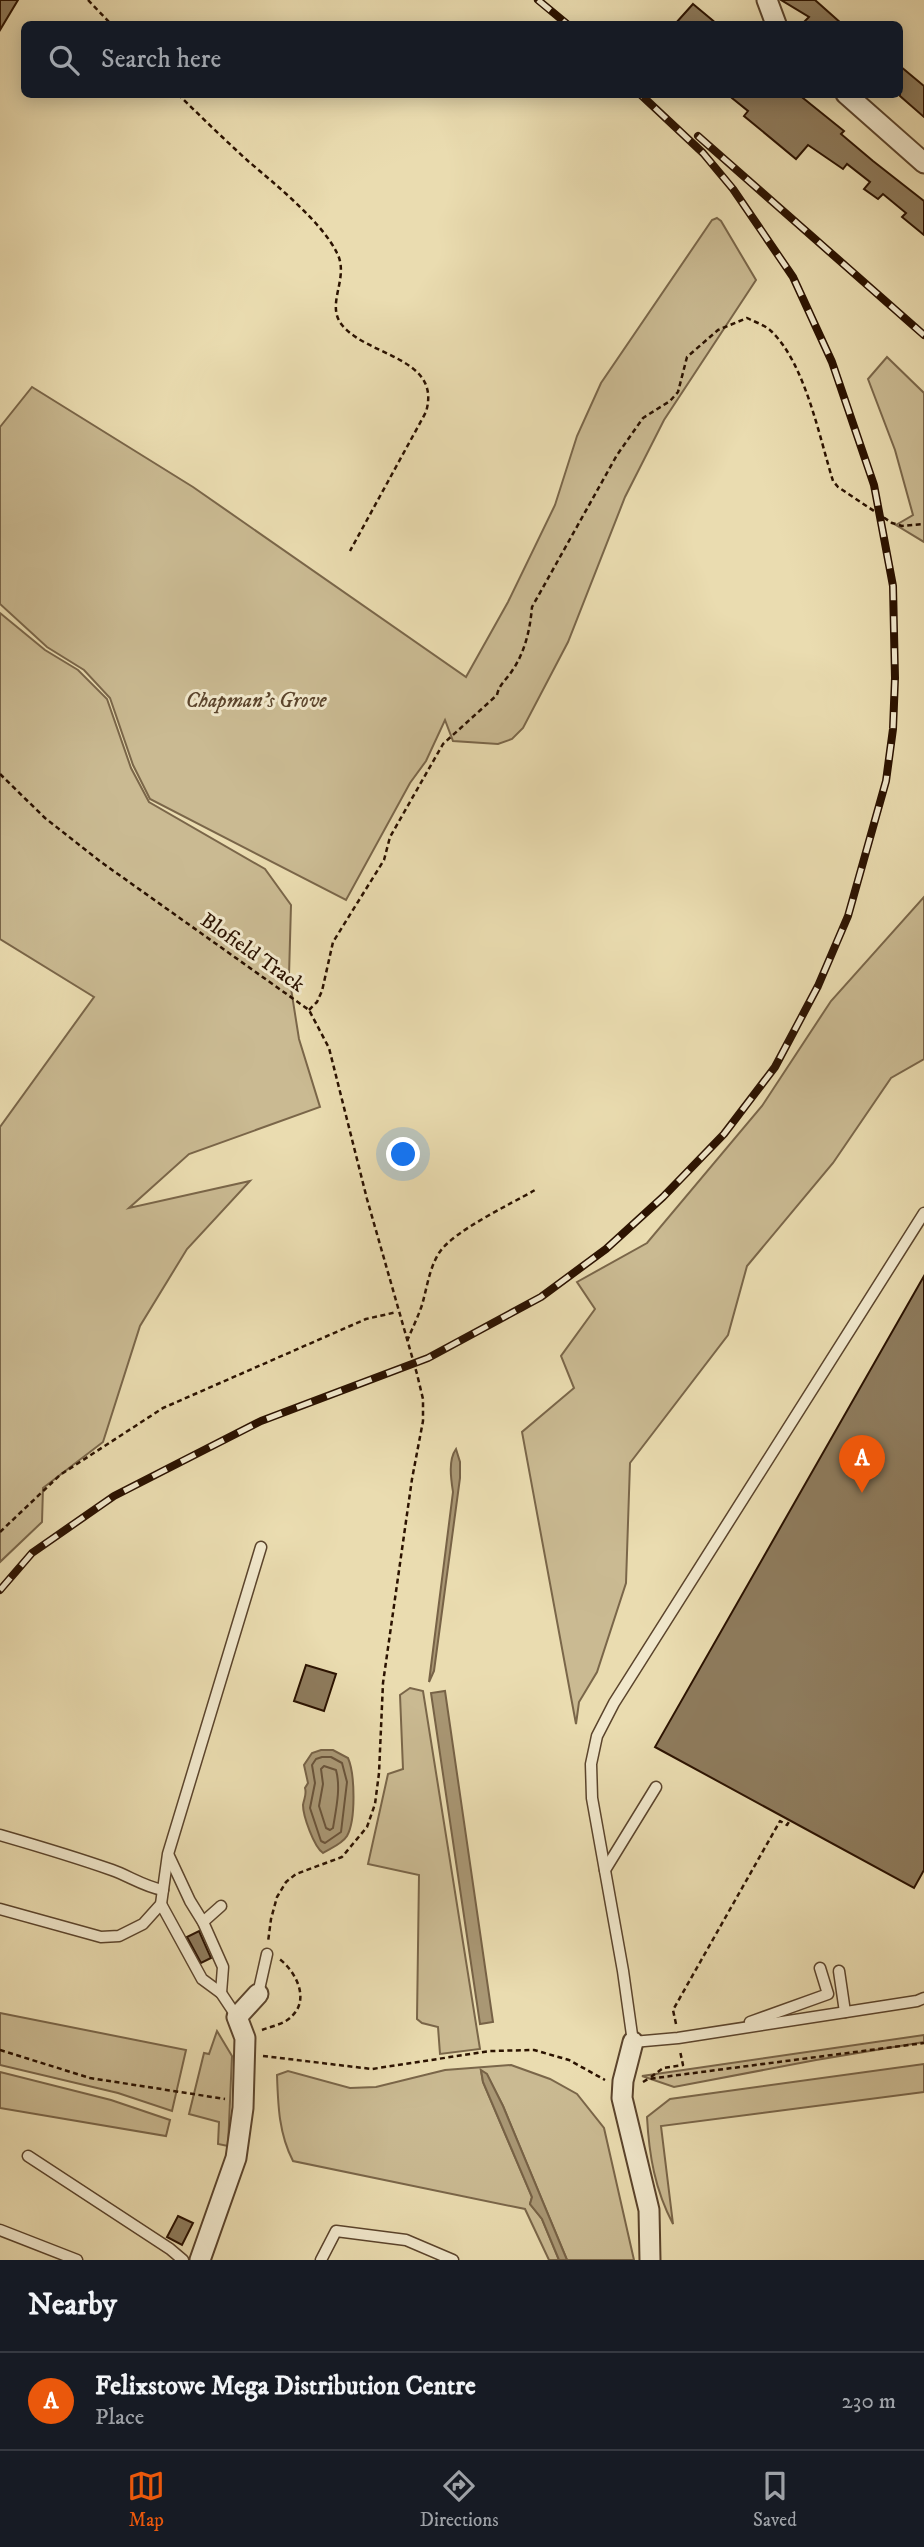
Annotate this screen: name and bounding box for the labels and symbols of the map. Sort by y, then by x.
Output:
park label: Chapman's Grove [185,688,327,714]
street label: Blofield Track [195,907,310,999]
your location [386,1137,420,1171]
pin: A [839,1435,885,1493]

